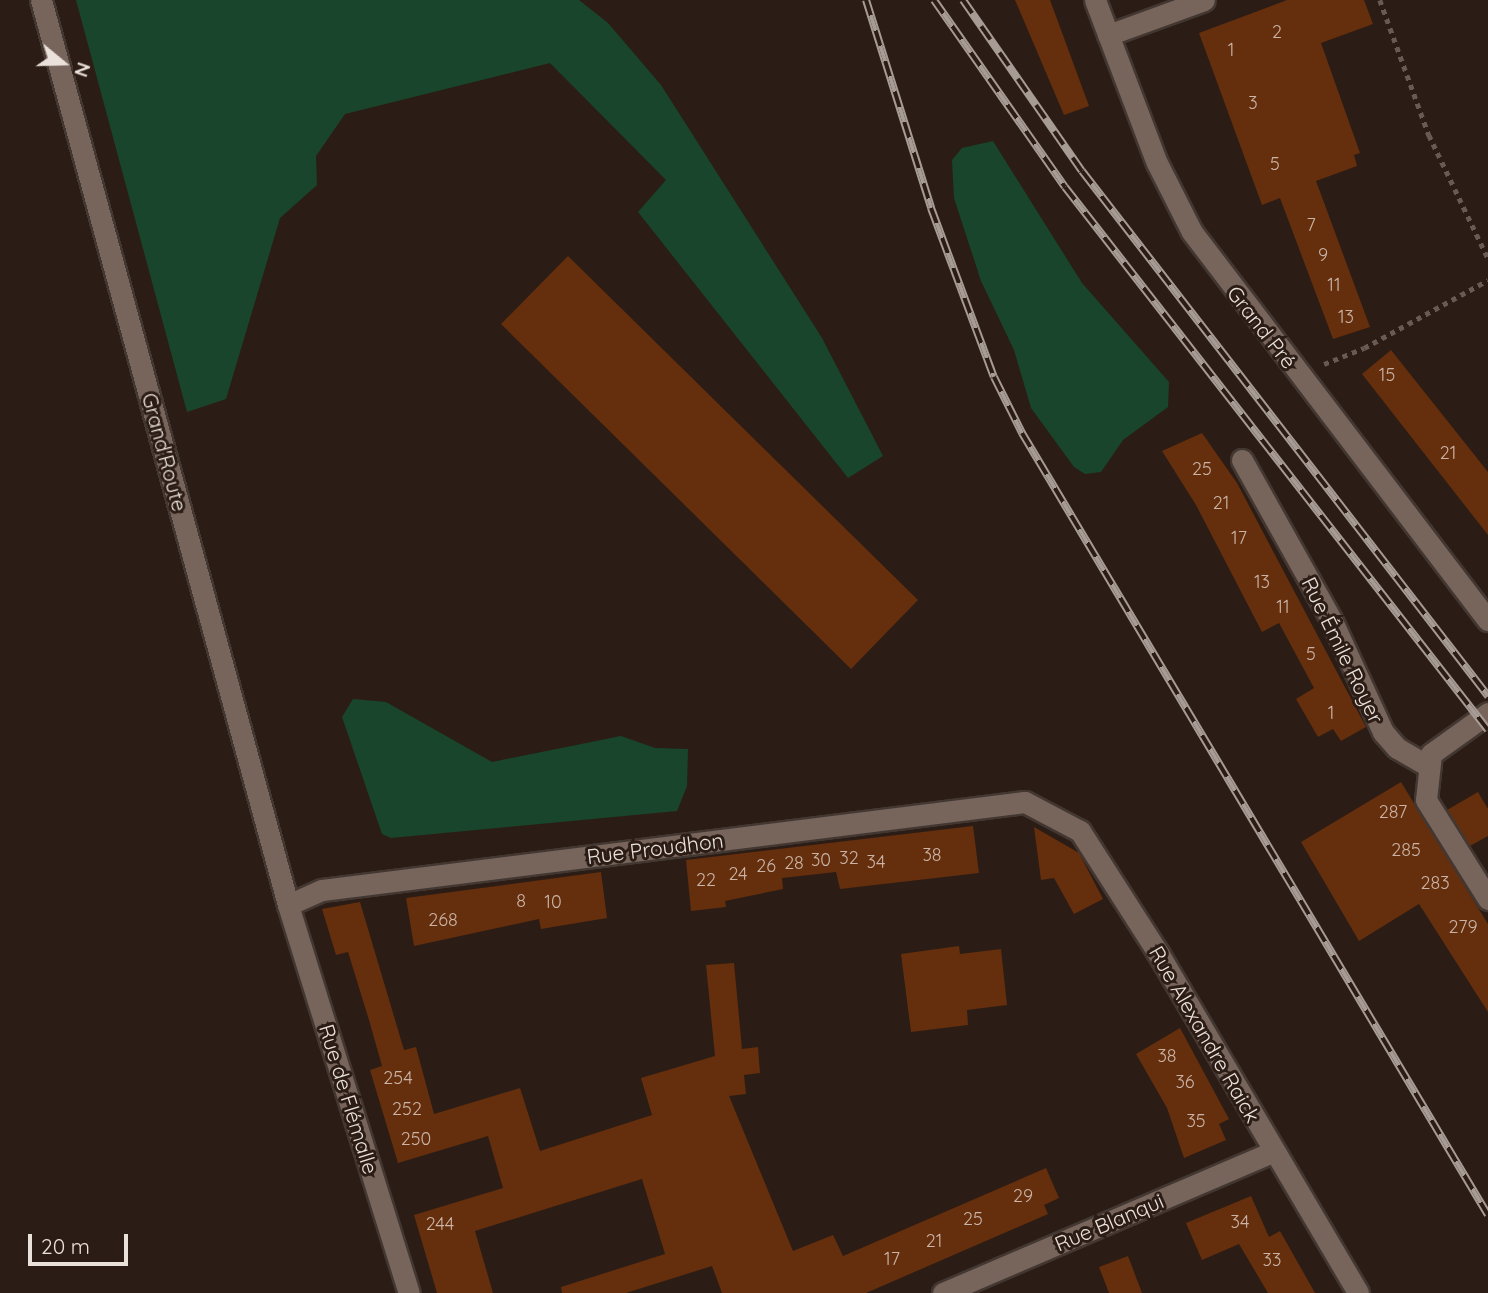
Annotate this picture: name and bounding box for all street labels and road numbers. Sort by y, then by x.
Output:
street label: Grand Pré [1222,281,1302,373]
street label: Grand'Route [137,390,193,514]
street label: Rue Émile Royer [1297,573,1389,727]
street label: Rue Proudhon [585,827,725,869]
street label: Rue Alexandre Raick [1144,941,1266,1127]
street label: Rue de Flémalle [314,1021,384,1177]
street label: Rue Blanqui [1051,1188,1167,1256]

